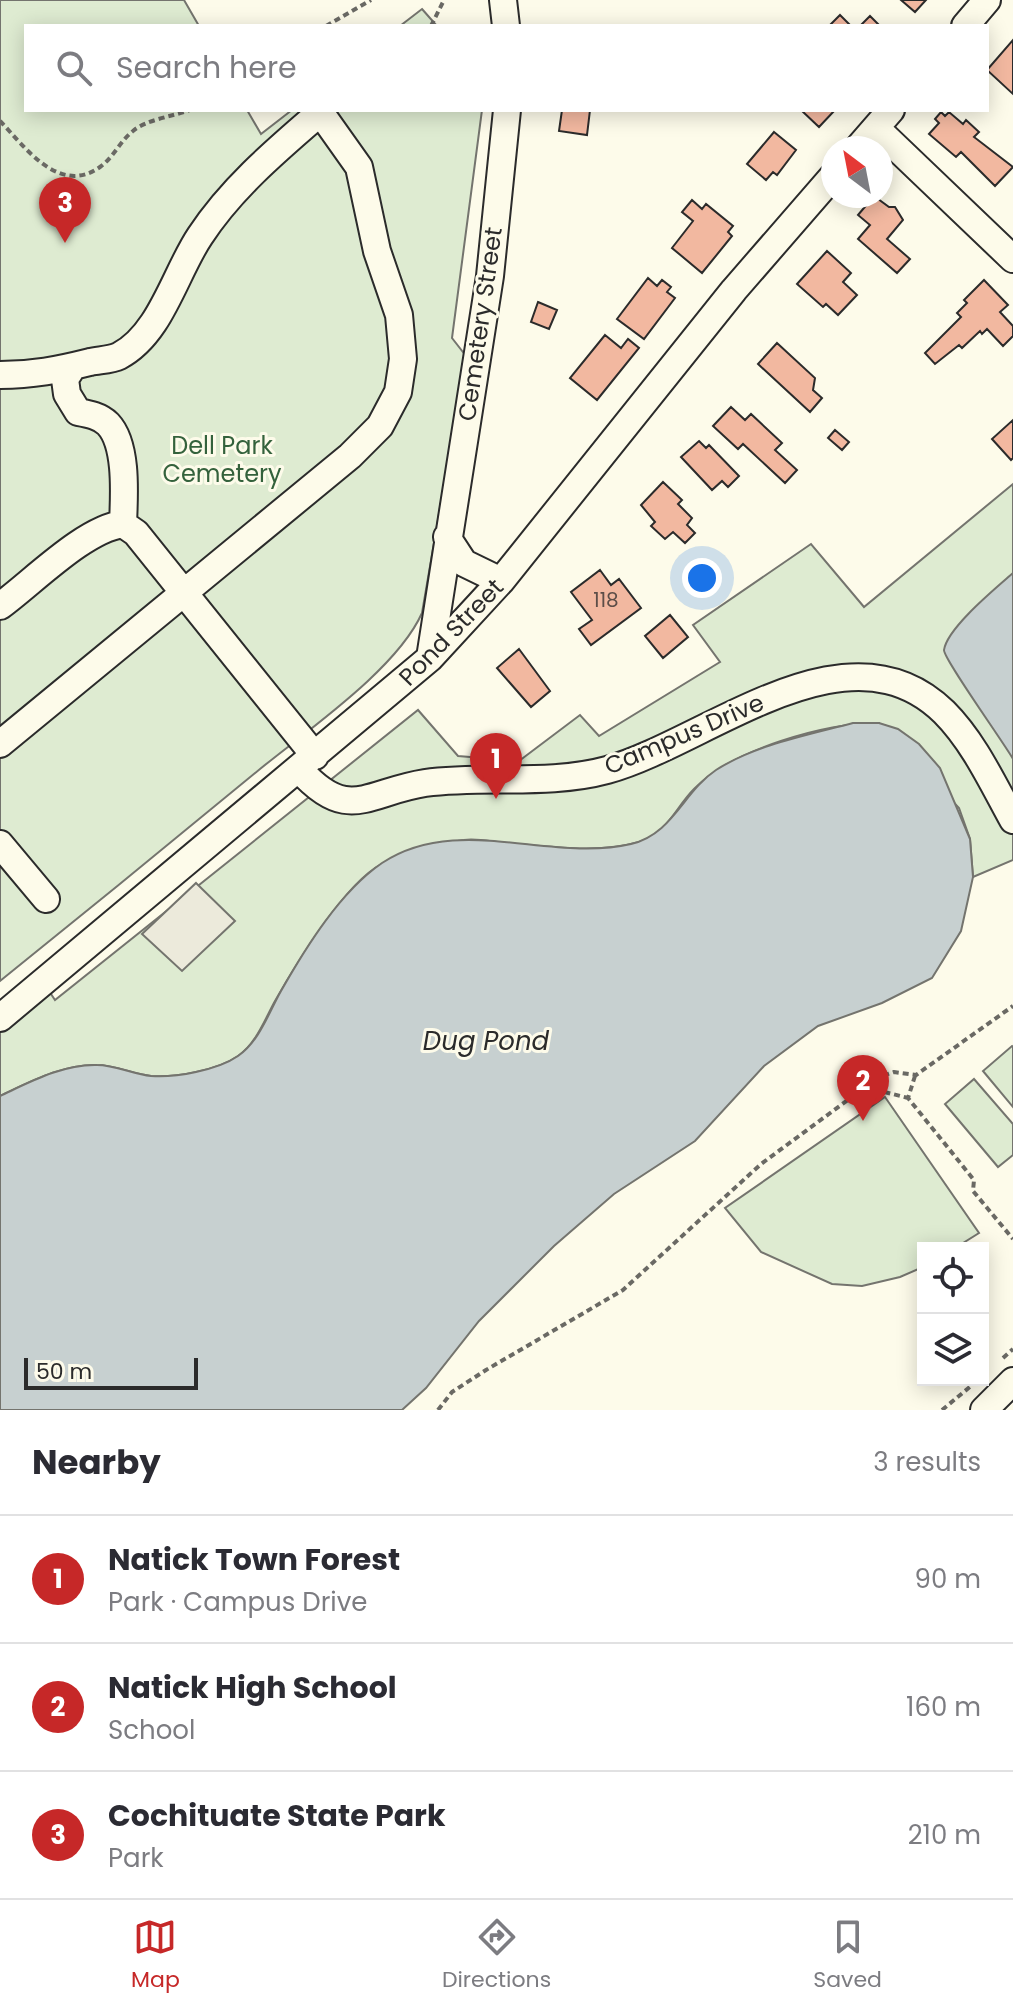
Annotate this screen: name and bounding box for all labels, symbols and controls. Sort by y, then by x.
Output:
search box [24,24,989,112]
icon: search [52,46,96,90]
text: Search here [116,46,297,89]
north arrow [821,136,893,208]
pin: 3 [39,177,91,243]
street label: Cemetery Street [450,225,510,423]
park label: Dell Park Cemetery [162,429,282,490]
your location [682,558,722,598]
street label: Pond Street [391,571,511,693]
house number: 118 [593,586,619,614]
street label: Campus Drive [599,686,769,782]
pin: 1 [470,733,522,799]
water label: Dug Pond [423,1023,550,1059]
pin: 2 [837,1055,889,1121]
map controls [917,1242,989,1386]
button: locate [917,1242,989,1314]
button: layers [917,1314,989,1386]
scale bar [24,1354,198,1390]
text: 50 m [36,1356,92,1387]
text: Nearby [32,1438,161,1486]
text: 3 results [873,1444,981,1480]
text: Natick Town Forest [108,1538,400,1581]
text: 1 [53,1561,63,1597]
text: 90 m [915,1561,981,1597]
text: Park · Campus Drive [108,1584,367,1620]
text: Natick High School [108,1666,397,1709]
text: 2 [51,1689,65,1725]
text: 160 m [906,1689,981,1725]
text: School [108,1712,195,1748]
text: Cochituate State Park [108,1794,445,1837]
text: 3 [50,1817,66,1853]
text: 210 m [908,1817,981,1853]
text: Park [108,1840,164,1876]
tab: Map [131,1915,180,1996]
tab: Directions [442,1915,551,1996]
tab: Saved [813,1915,882,1996]

